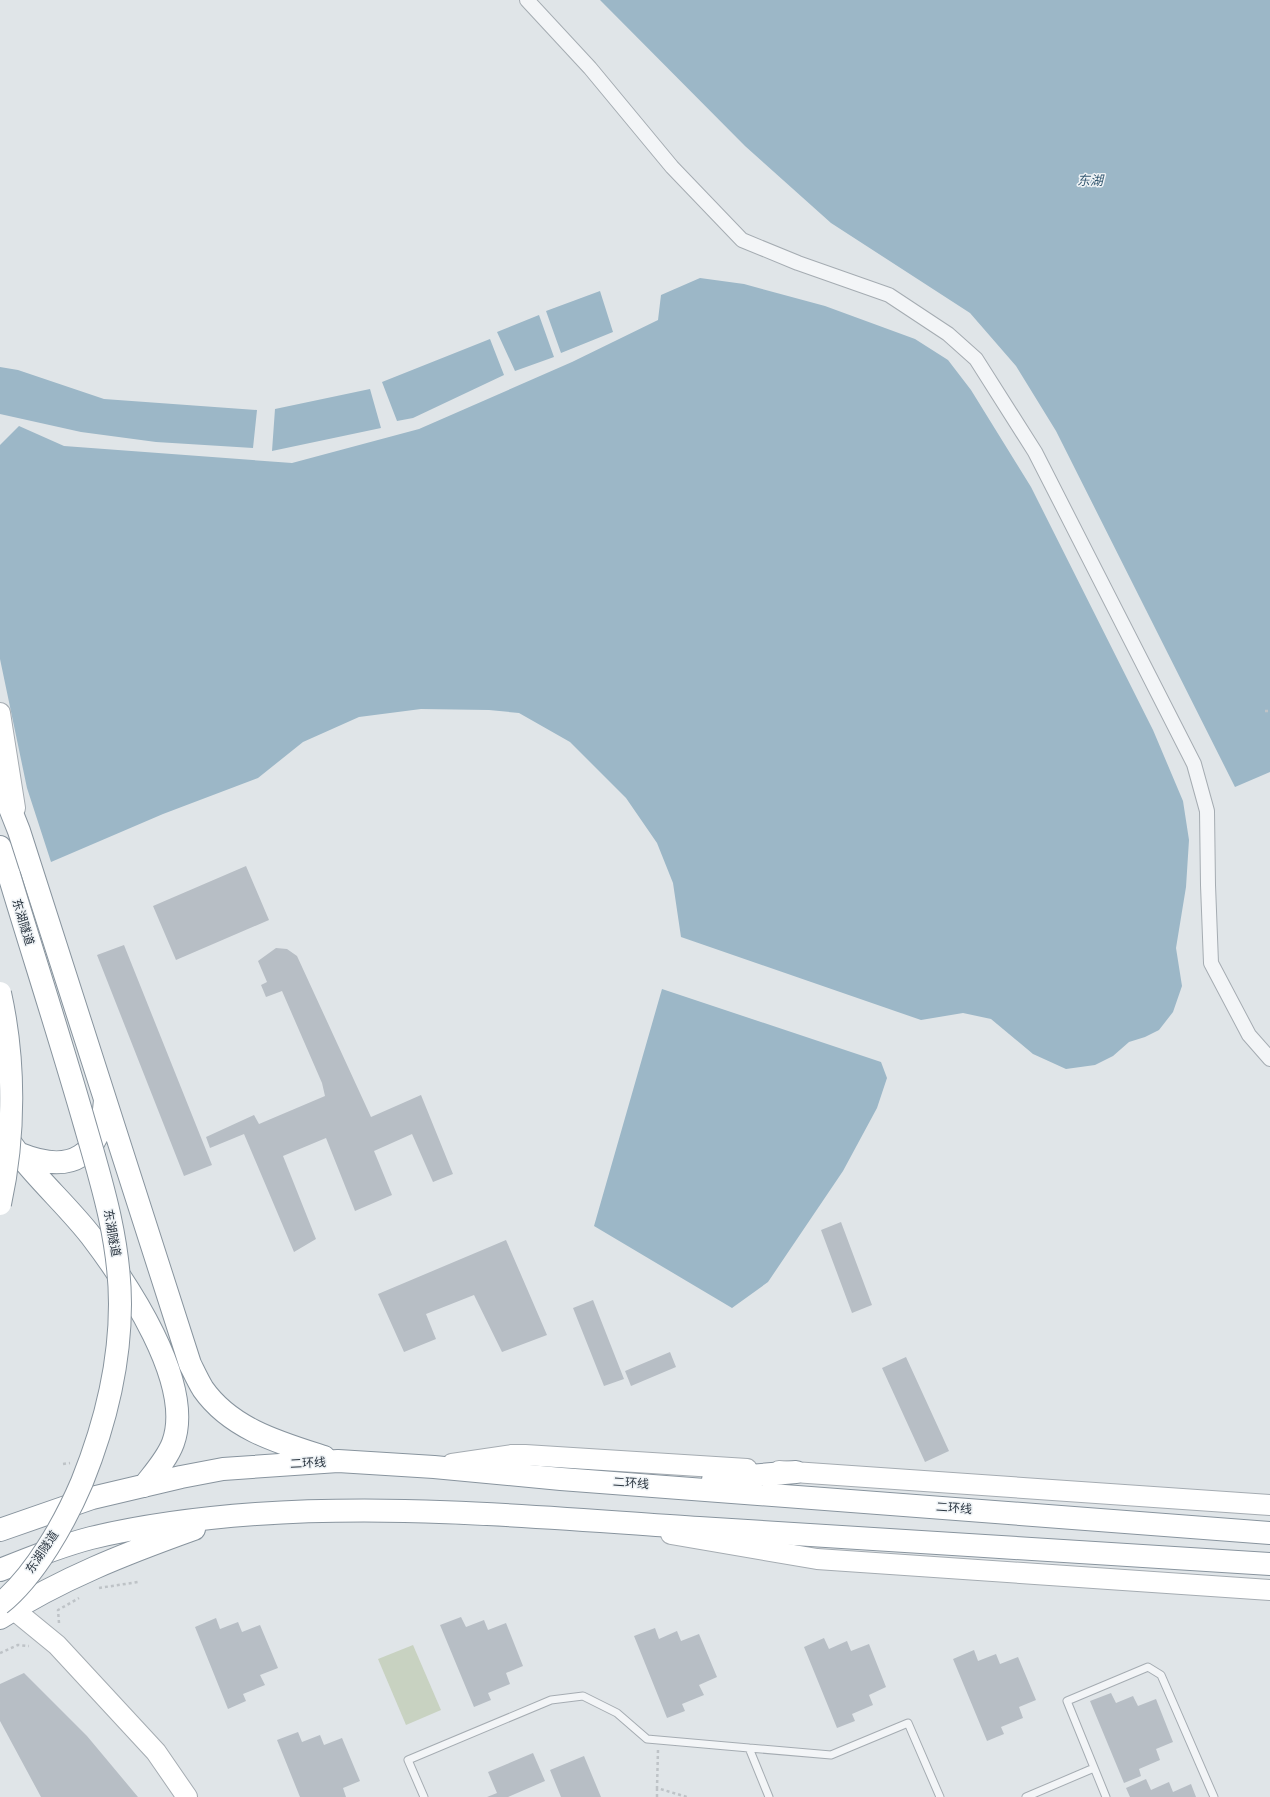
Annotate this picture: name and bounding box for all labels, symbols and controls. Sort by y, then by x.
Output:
water label: 东湖 [1077,173,1105,188]
street label: 东湖隧道 [9,897,37,947]
street label: 东湖隧道 [101,1208,123,1258]
street label: 二环线 [290,1455,326,1471]
street label: 二环线 [613,1475,649,1491]
street label: 二环线 [936,1500,972,1516]
street label: 东湖隧道 [23,1528,61,1576]

